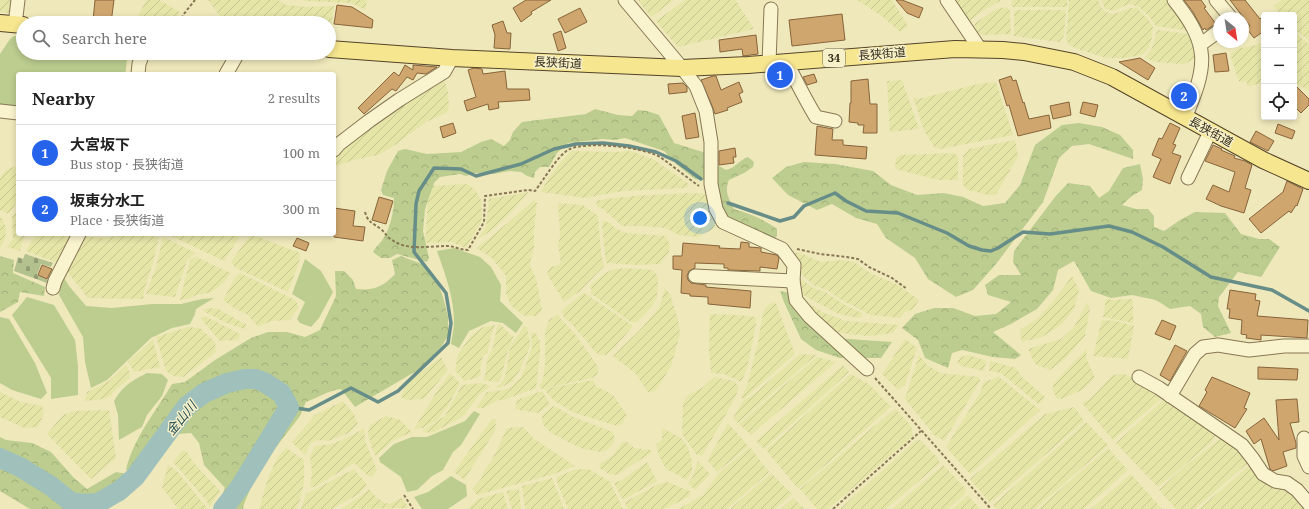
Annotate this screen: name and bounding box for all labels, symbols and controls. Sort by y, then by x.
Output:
north arrow [1213,12,1249,48]
map controls [1261,12,1297,120]
button: + [1261,12,1297,48]
search box [16,16,336,60]
icon: search [30,27,52,49]
text: Search here [62,28,147,48]
street label: 長狭街道 [857,43,907,64]
button: − [1261,48,1297,84]
road number: 34 [823,49,845,67]
street label: 長狭街道 [534,53,582,72]
pin: 1 [767,60,793,90]
pin: 2 [1171,81,1197,111]
button: locate [1261,84,1297,120]
text: Nearby [32,87,95,110]
text: 2 results [268,89,320,107]
street label: 長狭街道 [1186,112,1236,151]
text: 大宮坂下 [70,134,130,154]
text: 1 [41,144,49,162]
text: 100 m [283,144,320,162]
text: Bus stop · 長狭街道 [70,155,184,173]
text: 坂東分水工 [70,190,145,210]
text: 2 [41,200,49,218]
text: 300 m [283,200,320,218]
your location [690,208,710,228]
text: Place · 長狭街道 [70,211,165,229]
water label: 金山川 [162,396,202,439]

